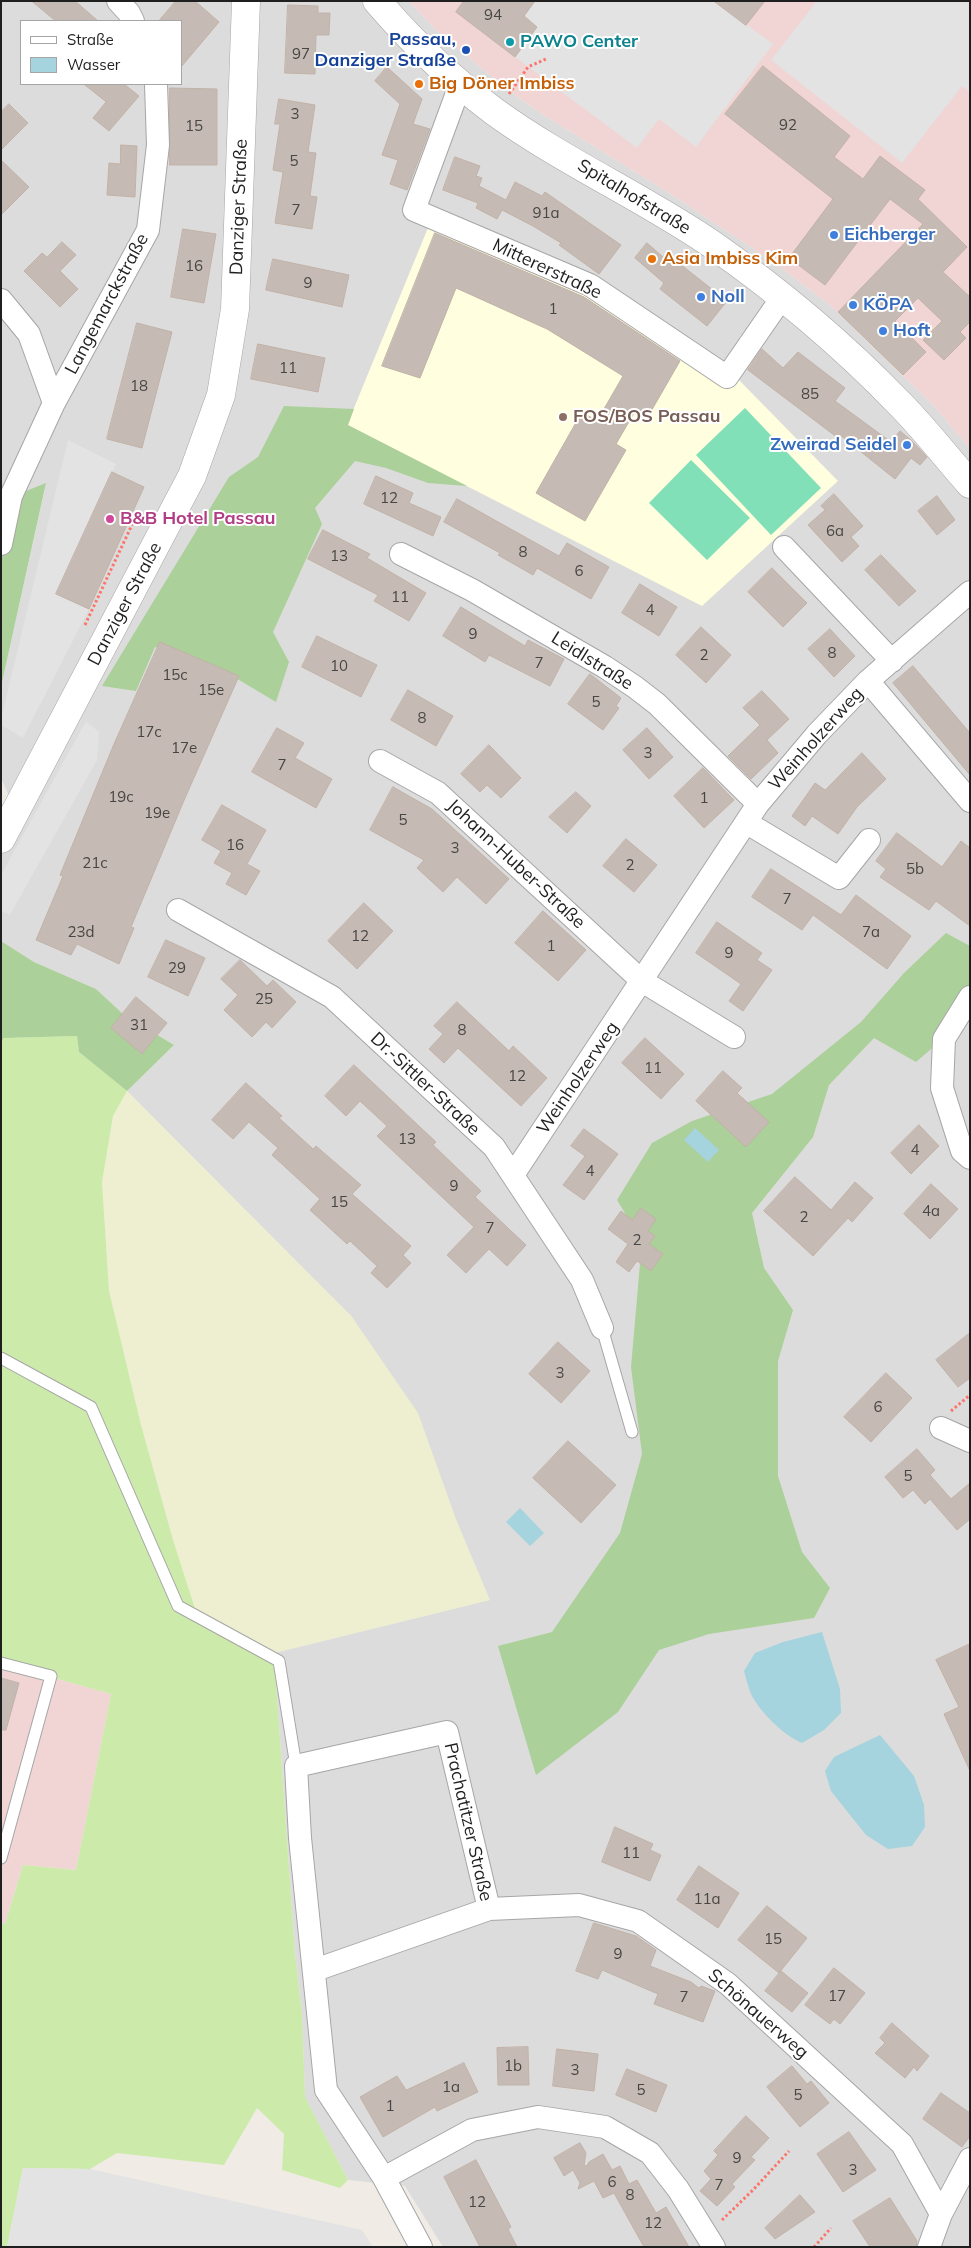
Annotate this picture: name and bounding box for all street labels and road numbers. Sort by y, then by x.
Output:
street label: Danziger Straße [226,139,252,275]
street label: Spitalhofstraße [574,155,694,239]
street label: Langemarckstraße [61,230,153,378]
street label: Mittererstraße [489,234,605,304]
street label: Danziger Straße [83,539,167,669]
street label: Leidlstraße [547,627,637,695]
street label: Weinholzerweg [764,683,868,795]
street label: Johann-Huber-Straße [443,795,589,933]
street label: Weinholzerweg [532,1018,624,1138]
street label: Dr.-Sittler-Straße [366,1028,484,1140]
street label: Prachatitzer Straße [439,1741,497,1903]
street label: Schönauerweg [703,1965,813,2063]

